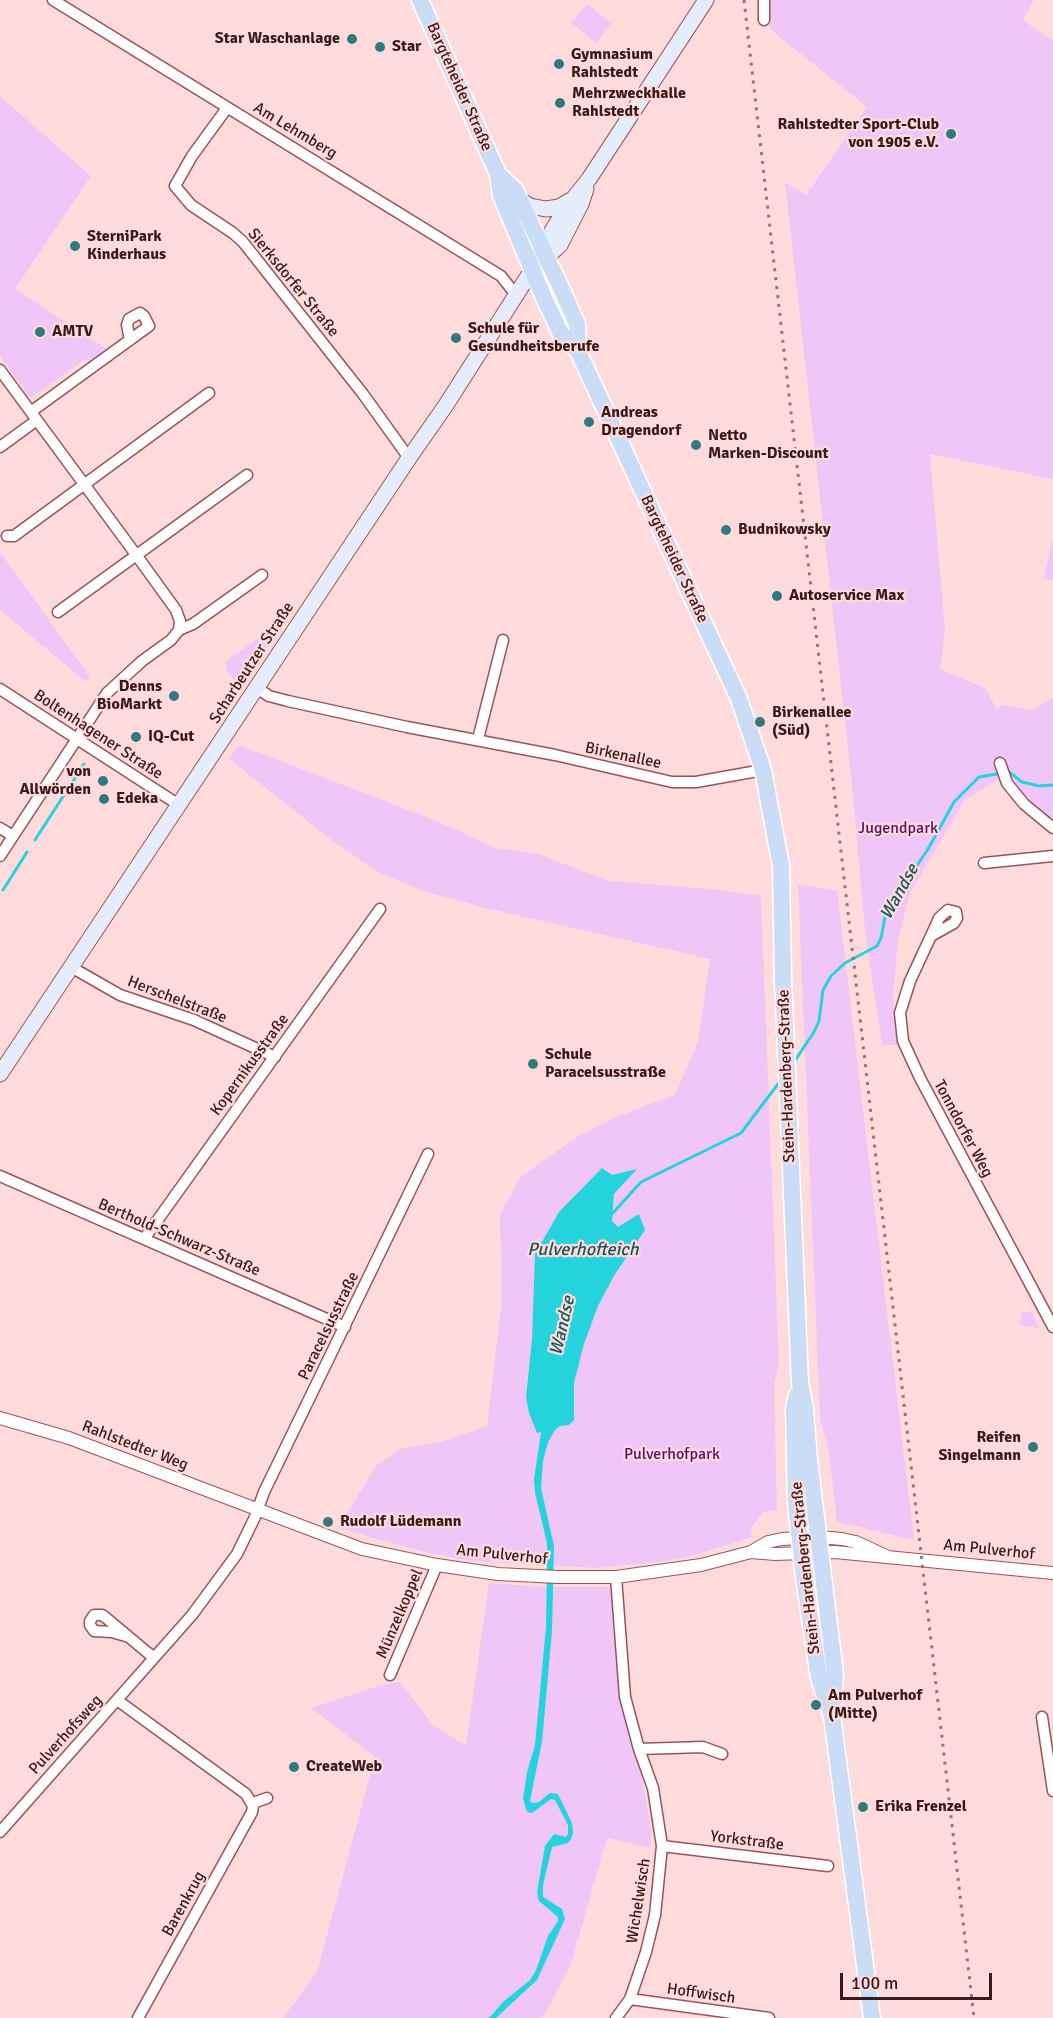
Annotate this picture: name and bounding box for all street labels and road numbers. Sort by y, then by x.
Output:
street label: Bargteheider Straße [422,20,496,154]
street label: Am Lehmberg [250,99,340,163]
street label: Sierksdorfer Straße [243,225,343,341]
street label: Bargteheider Straße [636,492,712,626]
street label: Scharbeutzer Straße [206,599,298,727]
street label: Boltenhagener Straße [30,686,166,784]
street label: Birkenallee [583,739,663,773]
street label: Herschelstraße [124,972,230,1028]
street label: Stein-Hardenberg-Straße [774,989,800,1163]
street label: Kopernikusstraße [207,1010,293,1120]
street label: Tonndorfer Weg [929,1077,997,1181]
street label: Berthold-Schwarz-Straße [95,1195,263,1281]
street label: Paracelsusstraße [294,1269,364,1383]
street label: Rahlstedter Weg [79,1417,191,1475]
street label: Stein-Hardenberg-Straße [787,1481,825,1655]
street label: Am Pulverhof [943,1536,1035,1564]
street label: Am Pulverhof [456,1541,548,1569]
street label: Münzelkoppel [372,1566,428,1662]
street label: Pulverhofsweg [25,1691,107,1779]
street label: Yorkstraße [709,1827,785,1855]
street label: Wichelwisch [623,1857,655,1945]
street label: Barenkrug [158,1868,210,1940]
street label: Hoffwisch [665,1980,737,2008]

